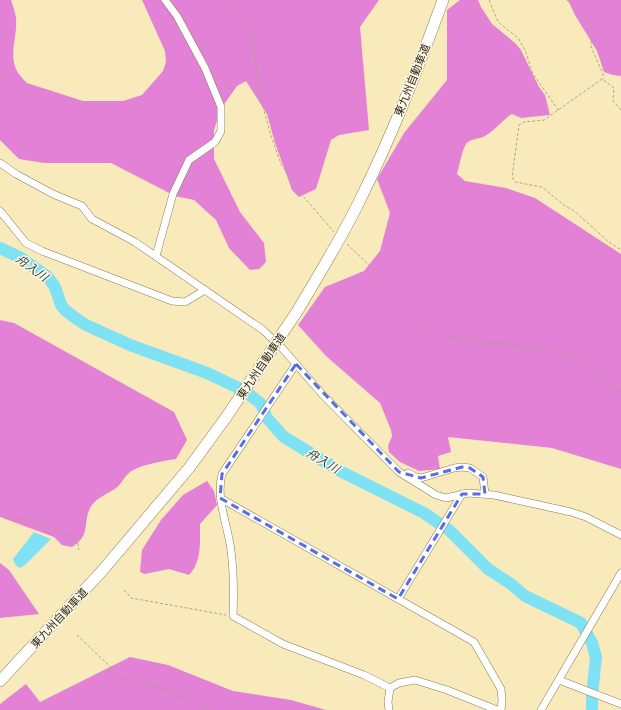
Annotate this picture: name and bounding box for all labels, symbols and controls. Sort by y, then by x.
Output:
street label: 東九州自動車道 [392,42,432,118]
water label: 舟入川 [13,252,52,285]
street label: 東九州自動車道 [234,331,288,401]
water label: 舟入川 [304,446,344,477]
street label: 東九州自動車道 [28,586,90,650]

